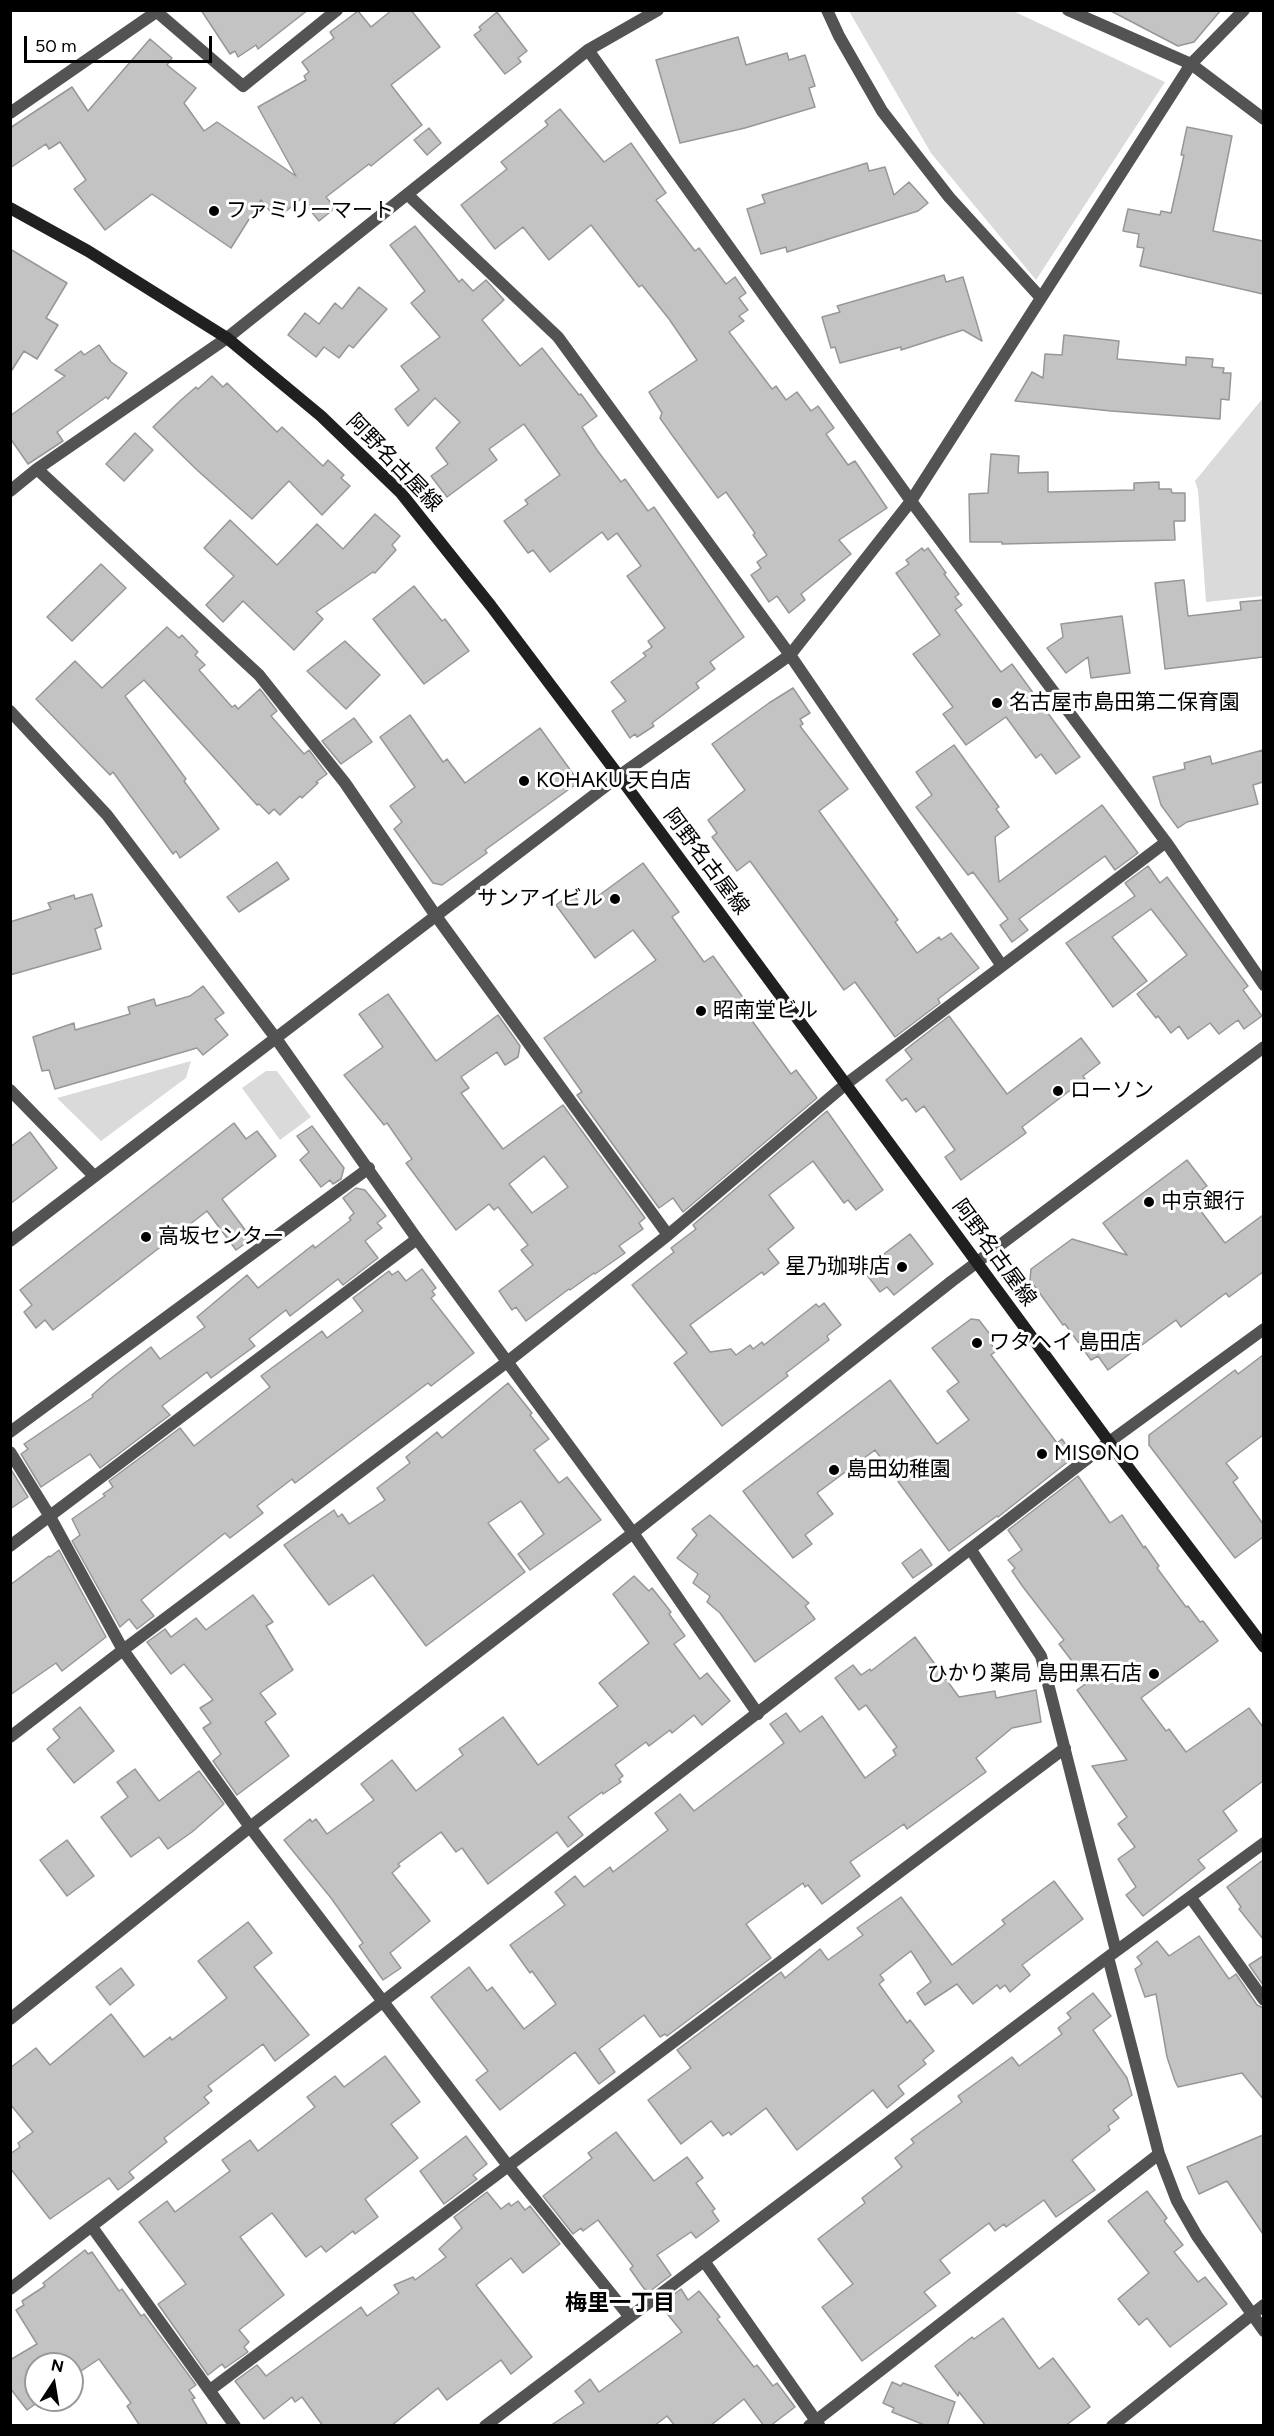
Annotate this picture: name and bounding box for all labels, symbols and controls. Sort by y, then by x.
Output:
scale bar [27,24,214,62]
text: 50 m [35,35,77,57]
place label: ファミリーマート [226,198,394,224]
marker: ファミリーマート [207,204,221,218]
street label: 阿野名古屋線 [341,409,447,517]
place label: 名古屋市島田第二保育園 [1009,690,1240,716]
marker: 名古屋市島田第二保育園 [990,696,1004,710]
place label: KOHAKU 天白店 [536,768,691,794]
marker: KOHAKU 天白店 [517,774,531,788]
street label: 阿野名古屋線 [658,804,754,920]
place label: サンアイビル [477,886,603,912]
marker: サンアイビル [608,892,622,906]
place label: 昭南堂ビル [713,998,818,1024]
marker: 昭南堂ビル [694,1004,708,1018]
place label: ローソン [1070,1078,1154,1104]
marker: ローソン [1051,1084,1065,1098]
place label: 中京銀行 [1161,1189,1245,1215]
street label: 阿野名古屋線 [947,1195,1041,1311]
marker: 中京銀行 [1142,1195,1156,1209]
place label: 高坂センター [158,1224,284,1250]
marker: 高坂センター [139,1230,153,1244]
place label: 星乃珈琲店 [785,1254,890,1280]
marker: 星乃珈琲店 [895,1260,909,1274]
place label: ワタヘイ 島田店 [989,1330,1141,1356]
marker: ワタヘイ 島田店 [970,1336,984,1350]
place label: MISONO [1054,1441,1139,1467]
marker: MISONO [1035,1447,1049,1461]
place label: 島田幼稚園 [846,1457,951,1483]
marker: 島田幼稚園 [827,1463,841,1477]
place label: ひかり薬局 島田黒石店 [927,1661,1142,1687]
marker: ひかり薬局 島田黒石店 [1147,1667,1161,1681]
district label: 梅里一丁目 [565,2291,675,2317]
north arrow [24,2352,84,2412]
text: N [49,2355,65,2376]

